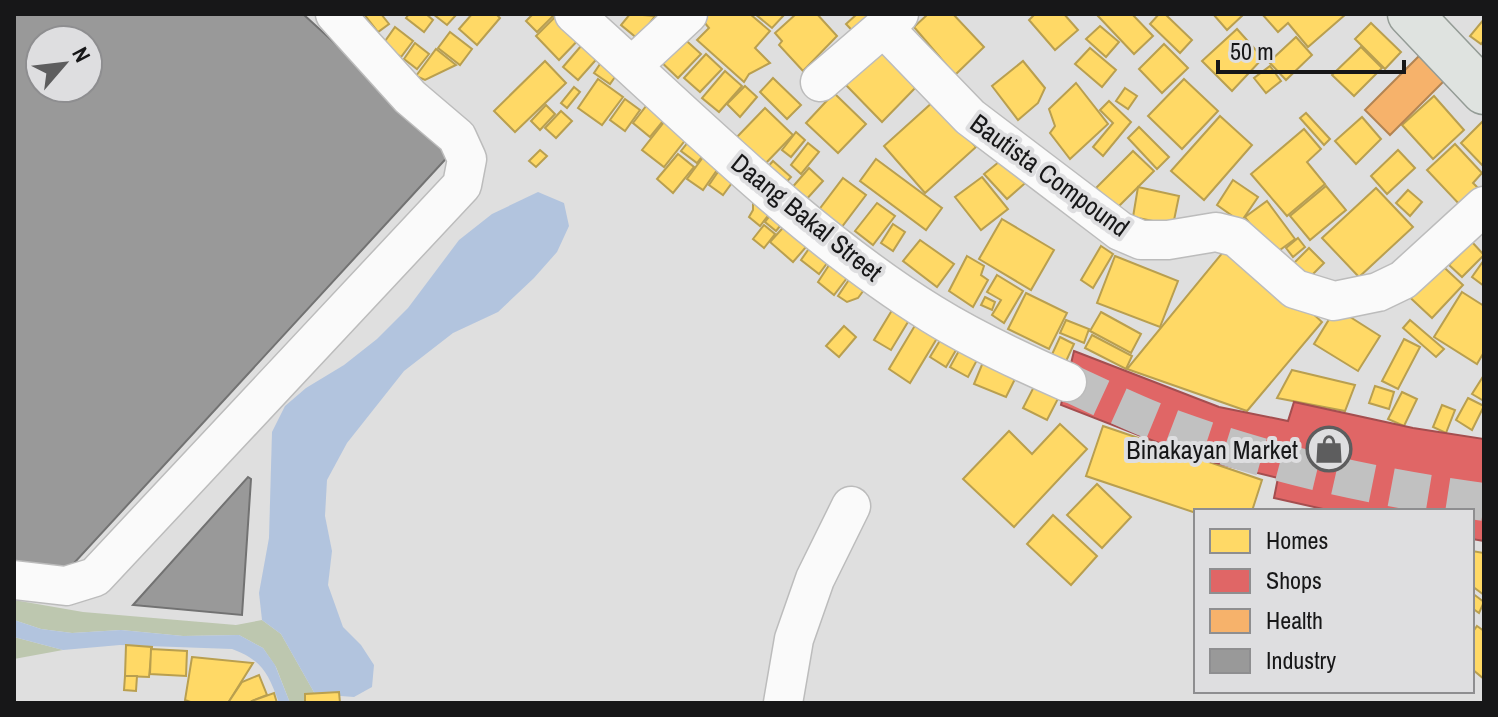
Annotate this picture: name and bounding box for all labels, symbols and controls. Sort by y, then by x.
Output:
north arrow [24,24,104,104]
scale bar [1218,24,1404,74]
text: 50 m [1230,35,1274,67]
text: N [65,42,98,67]
street label: Bautista Compound [963,105,1137,245]
street label: Daang Bakal Street [724,145,890,289]
shop icon: Binakayan Market [1305,425,1353,473]
place label: Binakayan Market [1126,432,1298,467]
legend [1194,509,1474,693]
text: Homes [1266,524,1328,556]
text: Shops [1266,564,1322,596]
text: Health [1266,604,1323,636]
text: Industry [1266,644,1336,676]

